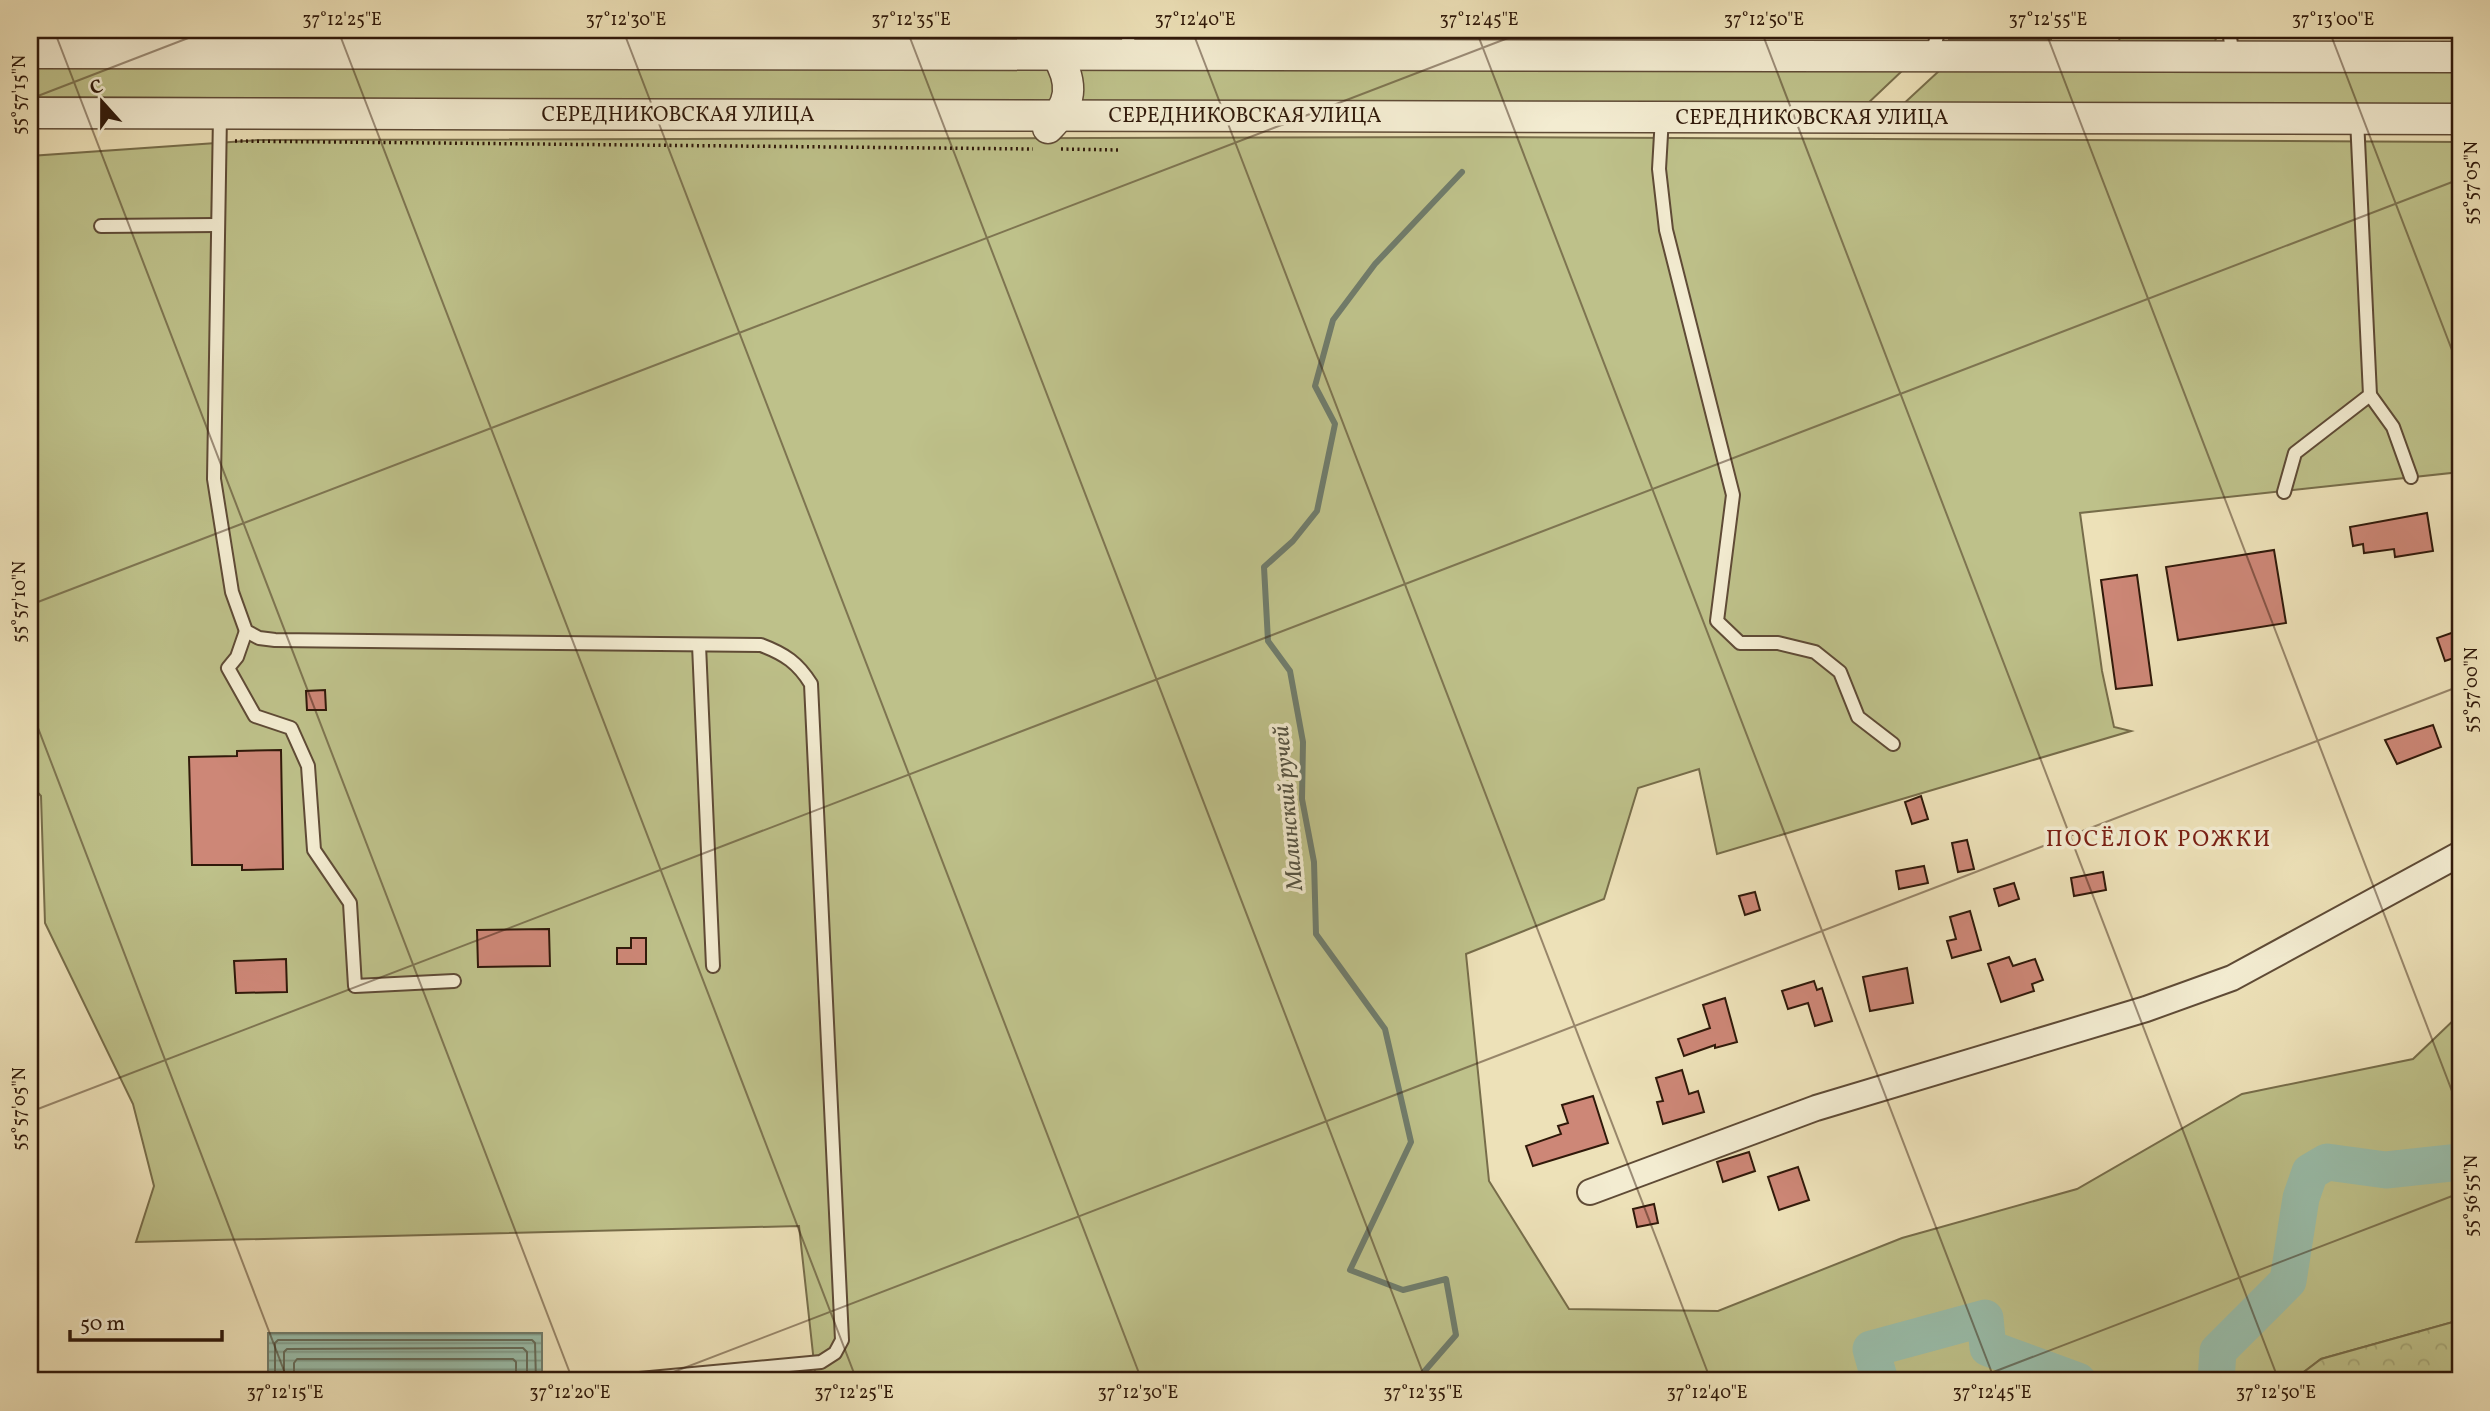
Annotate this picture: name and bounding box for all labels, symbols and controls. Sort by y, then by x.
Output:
text: 37°12'25"E [302,8,382,33]
text: 37°12'30"E [586,8,667,33]
text: 37°12'35"E [871,8,951,33]
text: 37°12'40"E [1155,8,1236,33]
text: 37°12'45"E [1440,8,1519,33]
text: 37°12'50"E [1724,8,1804,33]
text: 37°12'55"E [2009,8,2088,33]
text: 37°13'00"E [2292,8,2375,33]
text: 55°57'15"N [8,55,33,135]
north arrow [66,66,136,136]
text: С [86,74,107,102]
street label: СЕРЕДНИКОВСКАЯ УЛИЦА [541,101,815,130]
street label: СЕРЕДНИКОВСКАЯ УЛИЦА [1108,102,1382,131]
street label: СЕРЕДНИКОВСКАЯ УЛИЦА [1675,104,1949,133]
text: 55°57'05"N [2460,141,2485,225]
text: 55°57'10"N [8,561,33,643]
text: 55°57'00"N [2460,647,2485,733]
water label: Малинский ручей [1266,724,1312,893]
district label: ПОСЁЛОК РОЖКИ [2046,824,2272,856]
text: 55°57'05"N [8,1067,33,1151]
text: 55°56'55"N [2460,1155,2485,1237]
scale bar [70,1299,222,1343]
text: 50 m [80,1310,125,1339]
text: 37°12'15"E [246,1381,324,1406]
text: 37°12'20"E [529,1381,611,1406]
text: 37°12'25"E [814,1381,894,1406]
text: 37°12'30"E [1098,1381,1179,1406]
text: 37°12'35"E [1383,1381,1463,1406]
text: 37°12'40"E [1667,1381,1748,1406]
text: 37°12'45"E [1953,1381,2032,1406]
text: 37°12'50"E [2236,1381,2316,1406]

